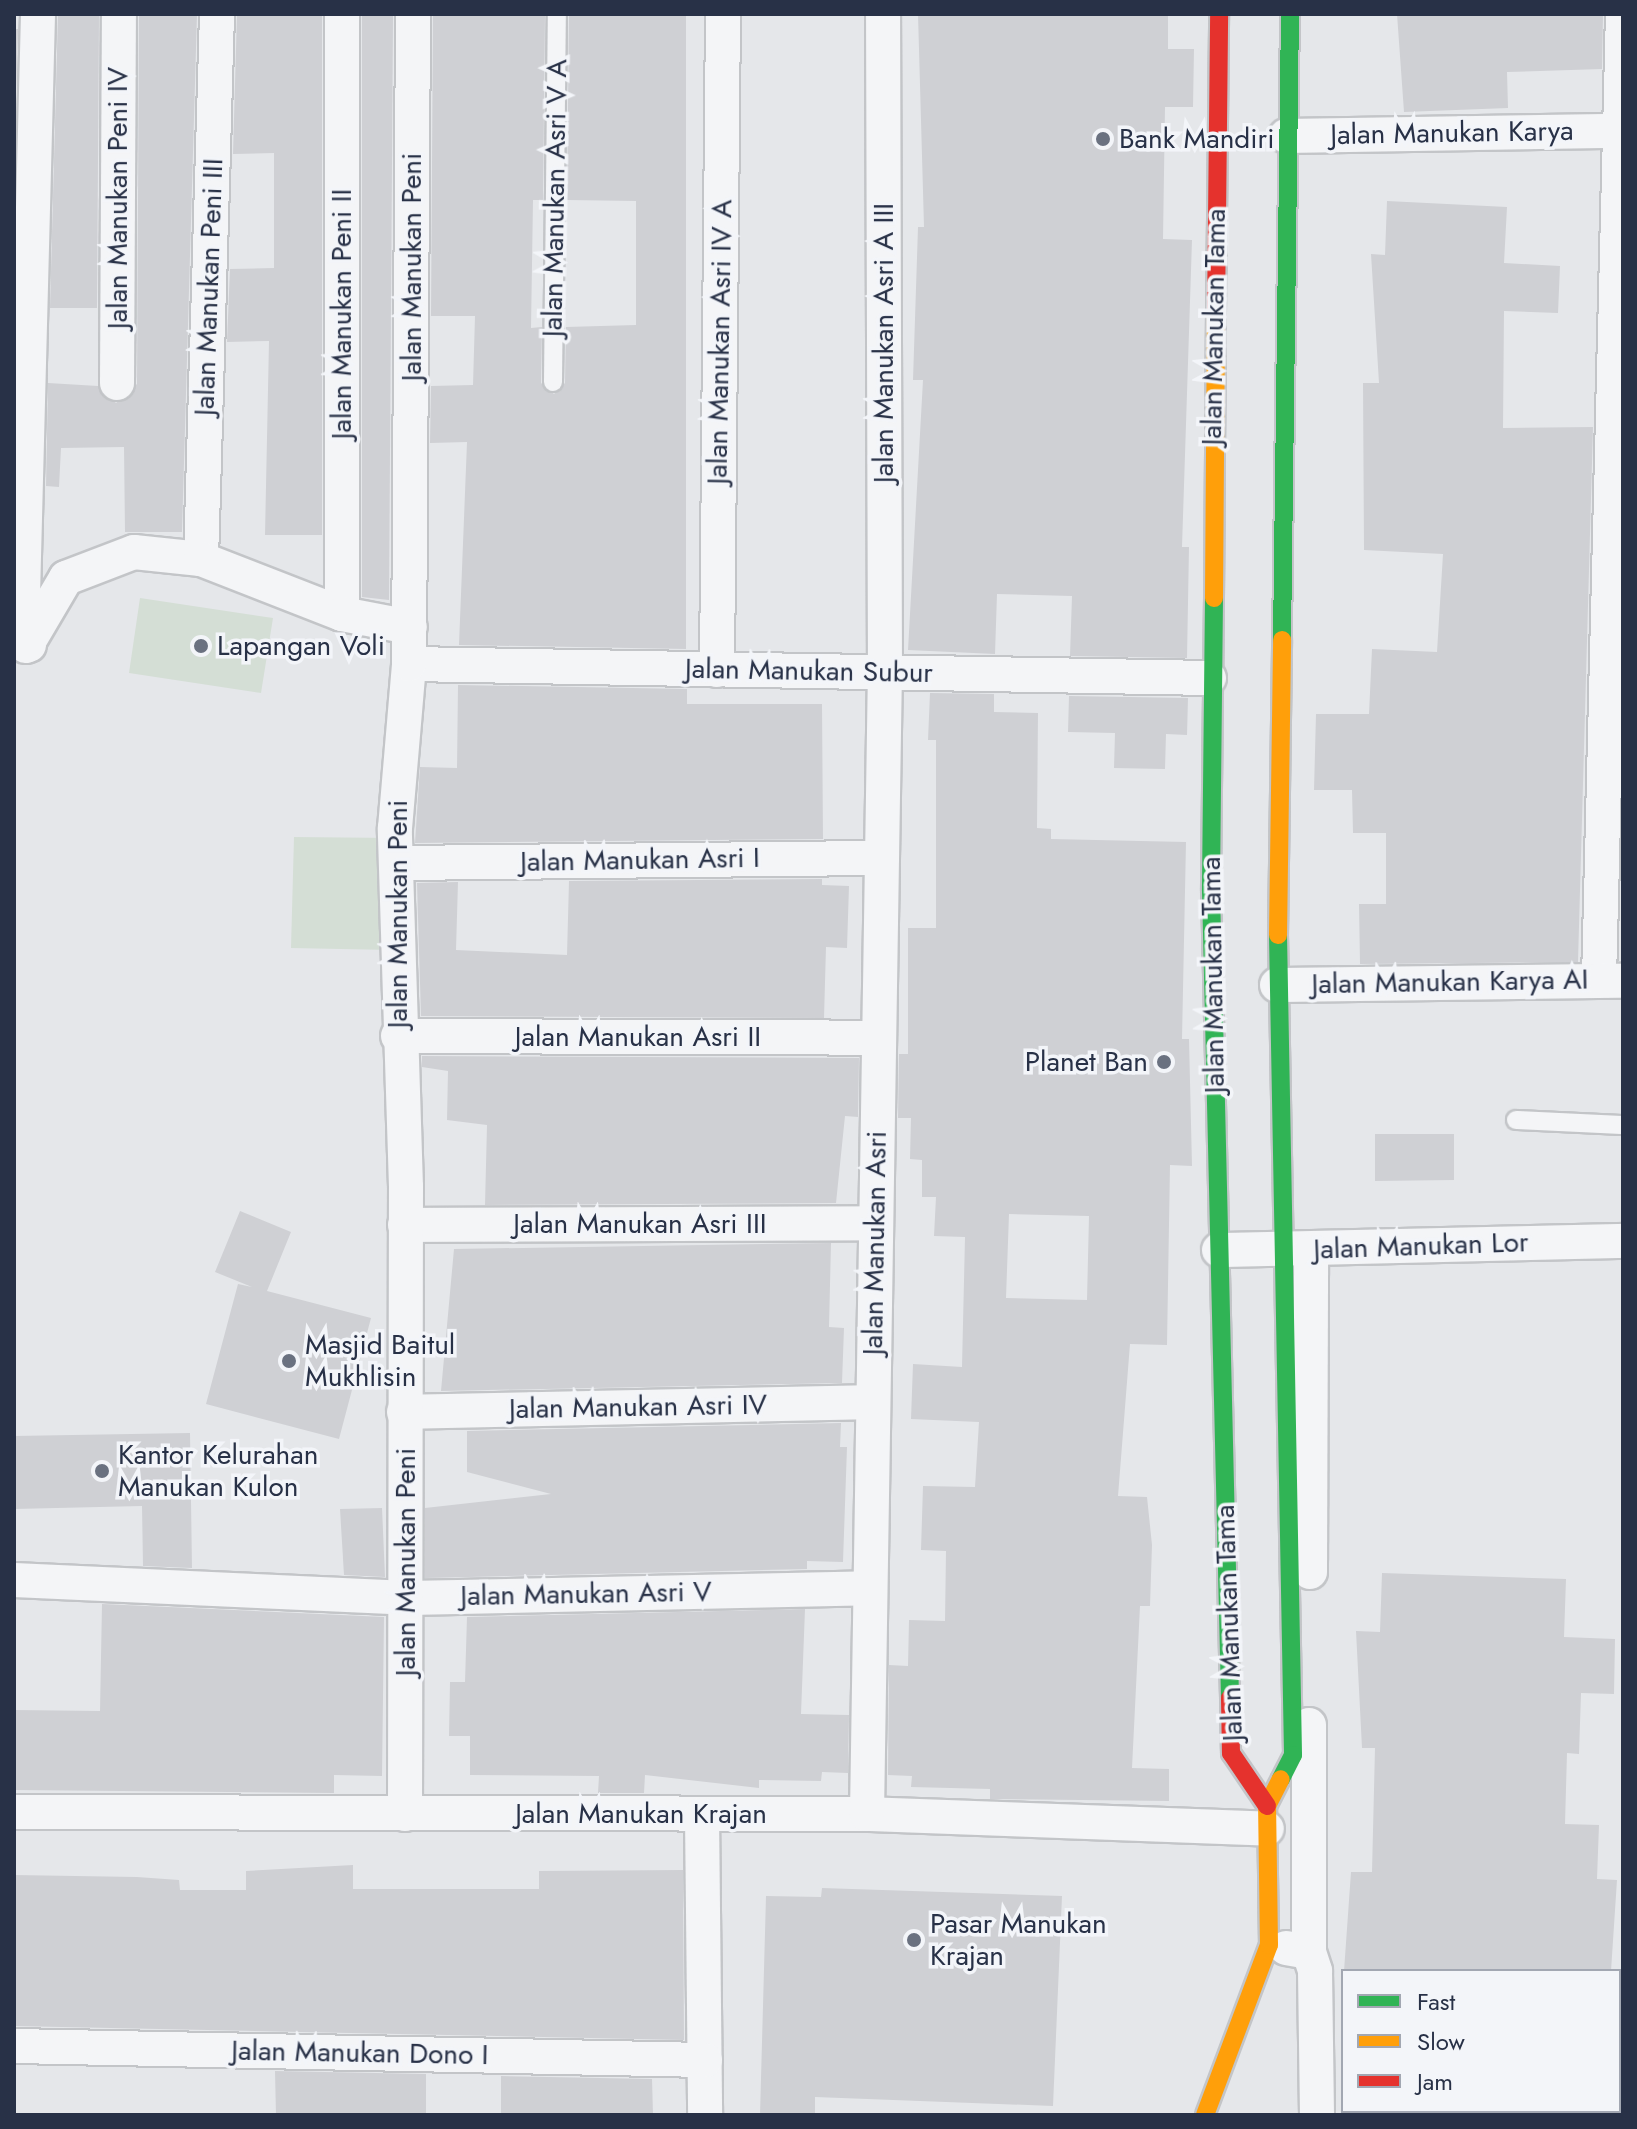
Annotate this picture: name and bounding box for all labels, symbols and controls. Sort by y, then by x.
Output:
street label: Jalan Manukan Asri V A [536,59,574,337]
street label: Jalan Manukan Peni IV [101,67,135,329]
street label: Jalan Manukan Karya [1330,114,1574,152]
place label: Bank Mandiri [1119,122,1274,156]
marker: Bank Mandiri [1094,130,1112,148]
street label: Jalan Manukan Peni [395,153,429,381]
street label: Jalan Manukan Peni III [188,158,230,416]
street label: Jalan Manukan Peni II [325,189,359,439]
street label: Jalan Manukan Asri IV A [701,199,739,485]
street label: Jalan Manukan Asri A III [867,203,901,483]
street label: Jalan Manukan Tama [1195,208,1233,446]
place label: Lapangan Voli [217,629,385,663]
marker: Lapangan Voli [192,637,210,655]
street label: Jalan Manukan Subur [685,652,933,690]
street label: Jalan Manukan Peni [381,800,415,1028]
street label: Jalan Manukan Asri I [520,841,760,879]
street label: Jalan Manukan Tama [1194,856,1232,1094]
street label: Jalan Manukan Karya AI [1311,963,1589,1001]
street label: Jalan Manukan Asri II [515,1020,761,1054]
place label: Planet Ban [1025,1045,1148,1079]
marker: Planet Ban [1155,1053,1173,1071]
street label: Jalan Manukan Asri [856,1131,894,1355]
street label: Jalan Manukan Asri III [513,1207,767,1241]
street label: Jalan Manukan Lor [1313,1225,1529,1267]
place label: Masjid Baitul Mukhlisin [305,1328,455,1394]
marker: Masjid Baitul Mukhlisin [280,1352,298,1370]
street label: Jalan Manukan Asri IV [509,1388,767,1426]
place label: Kantor Kelurahan Manukan Kulon [118,1438,318,1504]
street label: Jalan Manukan Peni [389,1448,423,1676]
marker: Kantor Kelurahan Manukan Kulon [93,1462,111,1480]
street label: Jalan Manukan Tama [1208,1504,1250,1742]
street label: Jalan Manukan Asri V [460,1575,712,1613]
street label: Jalan Manukan Krajan [515,1797,767,1831]
place label: Pasar Manukan Krajan [930,1907,1107,1973]
marker: Pasar Manukan Krajan [905,1931,923,1949]
legend [1341,1969,1621,2113]
text: Fast [1417,1984,1455,2019]
text: Slow [1417,2024,1465,2059]
street label: Jalan Manukan Dono I [231,2034,489,2072]
text: Jam [1417,2064,1453,2099]

